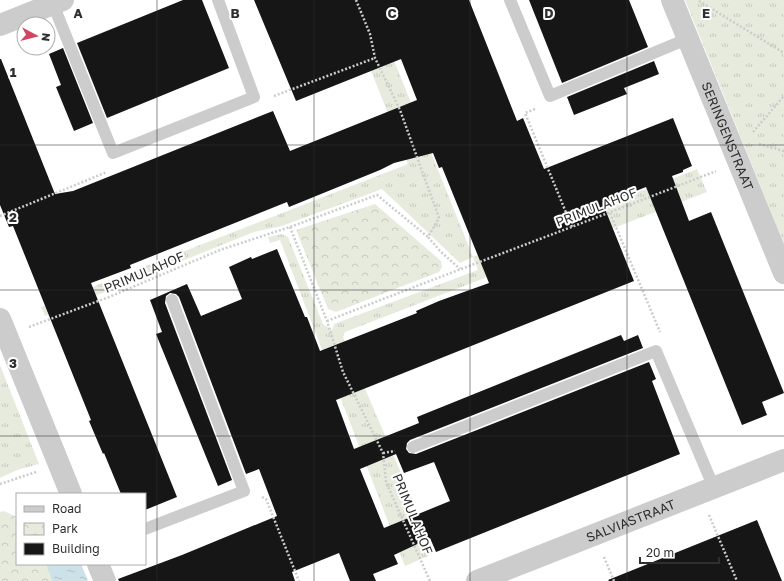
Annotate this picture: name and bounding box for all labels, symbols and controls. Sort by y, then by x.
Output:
text: A [73,5,83,21]
text: B [230,5,240,21]
text: C [387,5,397,21]
text: D [544,5,554,21]
text: E [702,5,710,21]
north arrow [16,16,56,56]
text: N [39,32,53,42]
text: 1 [10,64,17,80]
street label: SERINGENSTRAAT [698,79,757,193]
street label: PRIMULAHOF [553,184,639,230]
text: 2 [9,209,17,225]
street label: PRIMULAHOF [101,248,187,296]
text: 3 [9,355,17,371]
street label: PRIMULAHOF [390,471,437,557]
legend [16,493,146,565]
street label: SALVIASTRAAT [584,496,677,545]
text: Road [52,501,81,516]
text: Park [52,521,78,536]
scale bar [640,539,719,565]
text: Building [52,541,100,556]
text: 20 m [646,545,674,560]

